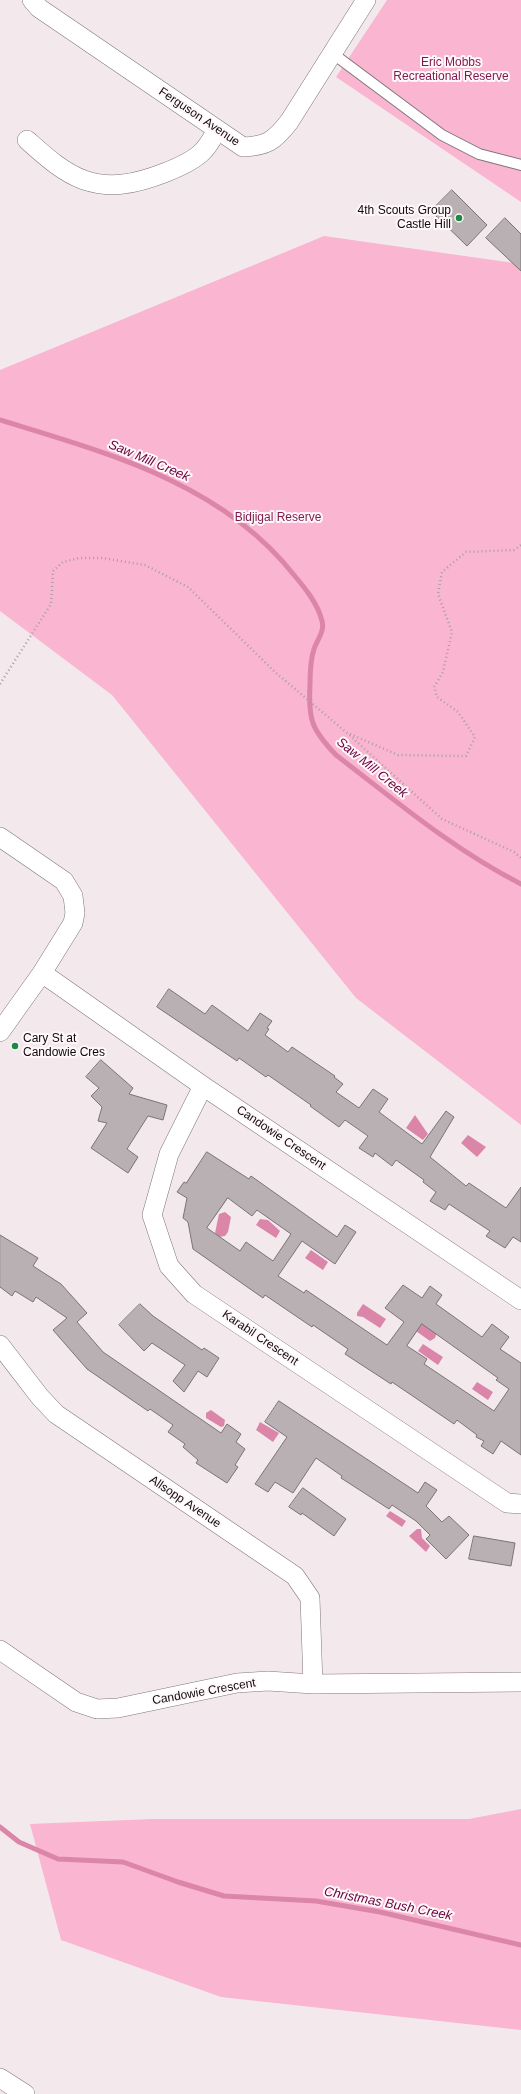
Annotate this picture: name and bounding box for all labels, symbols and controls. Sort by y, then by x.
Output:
park label: Eric Mobbs Recreational Reserve [393,56,509,84]
street label: Ferguson Avenue [156,85,242,149]
place label: 4th Scouts Group Castle Hill [358,204,451,232]
marker: 4th Scouts Group Castle Hill [454,213,464,223]
water label: Saw Mill Creek [106,437,192,485]
park label: Bidjigal Reserve [235,511,321,525]
water label: Saw Mill Creek [333,735,411,801]
place label: Cary St at Candowie Cres [23,1032,105,1060]
marker: Cary St at Candowie Cres [10,1041,20,1051]
street label: Candowie Crescent [234,1103,328,1173]
street label: Karabil Crescent [219,1307,301,1369]
street label: Allsopp Avenue [146,1473,224,1531]
street label: Candowie Crescent [151,1676,257,1708]
water label: Christmas Bush Creek [323,1884,453,1924]

